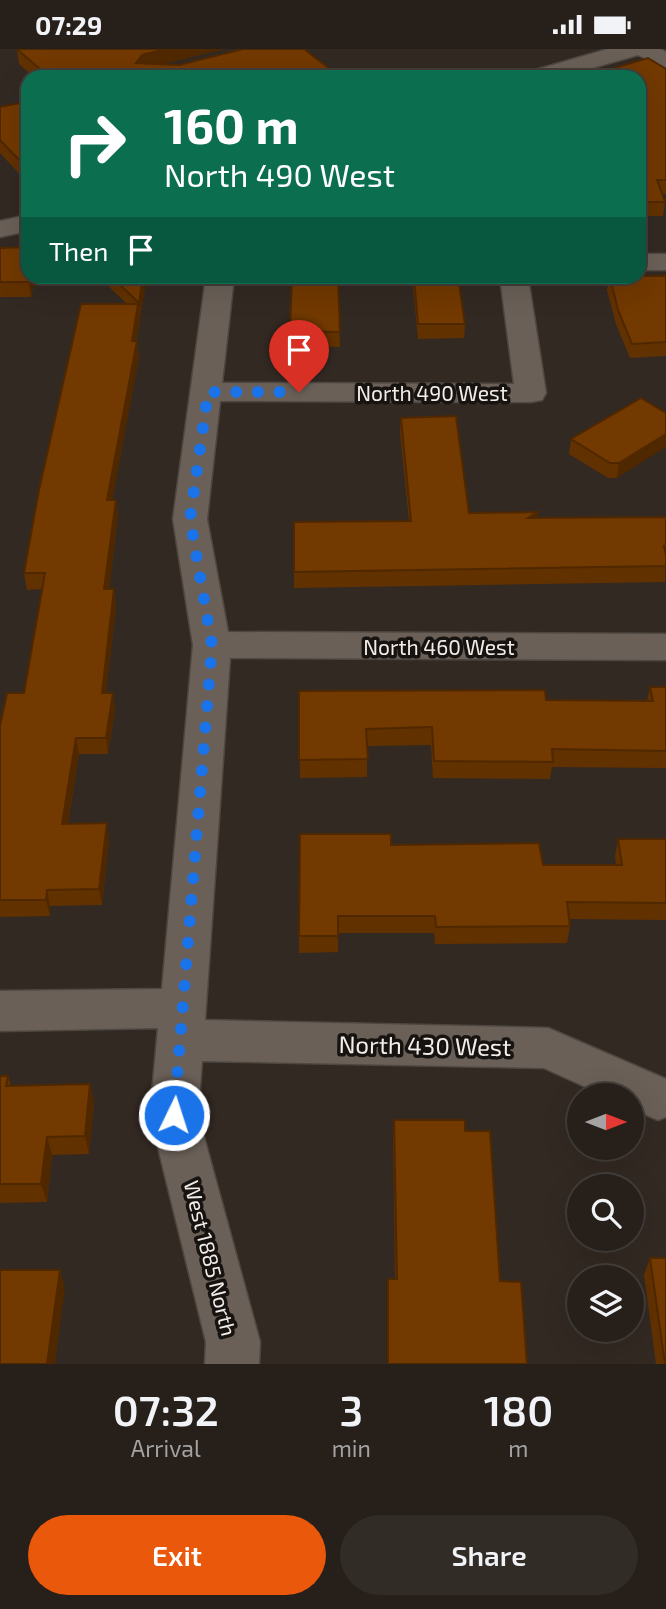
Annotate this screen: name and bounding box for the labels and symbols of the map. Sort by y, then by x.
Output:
pin [269,320,329,392]
street label: North 490 West [356,380,508,405]
street label: North 460 West [363,634,515,659]
street label: North 430 West [338,1029,512,1061]
position arrow [137,1078,211,1152]
north arrow [567,1083,644,1160]
street label: West 1885 North [180,1178,242,1338]

